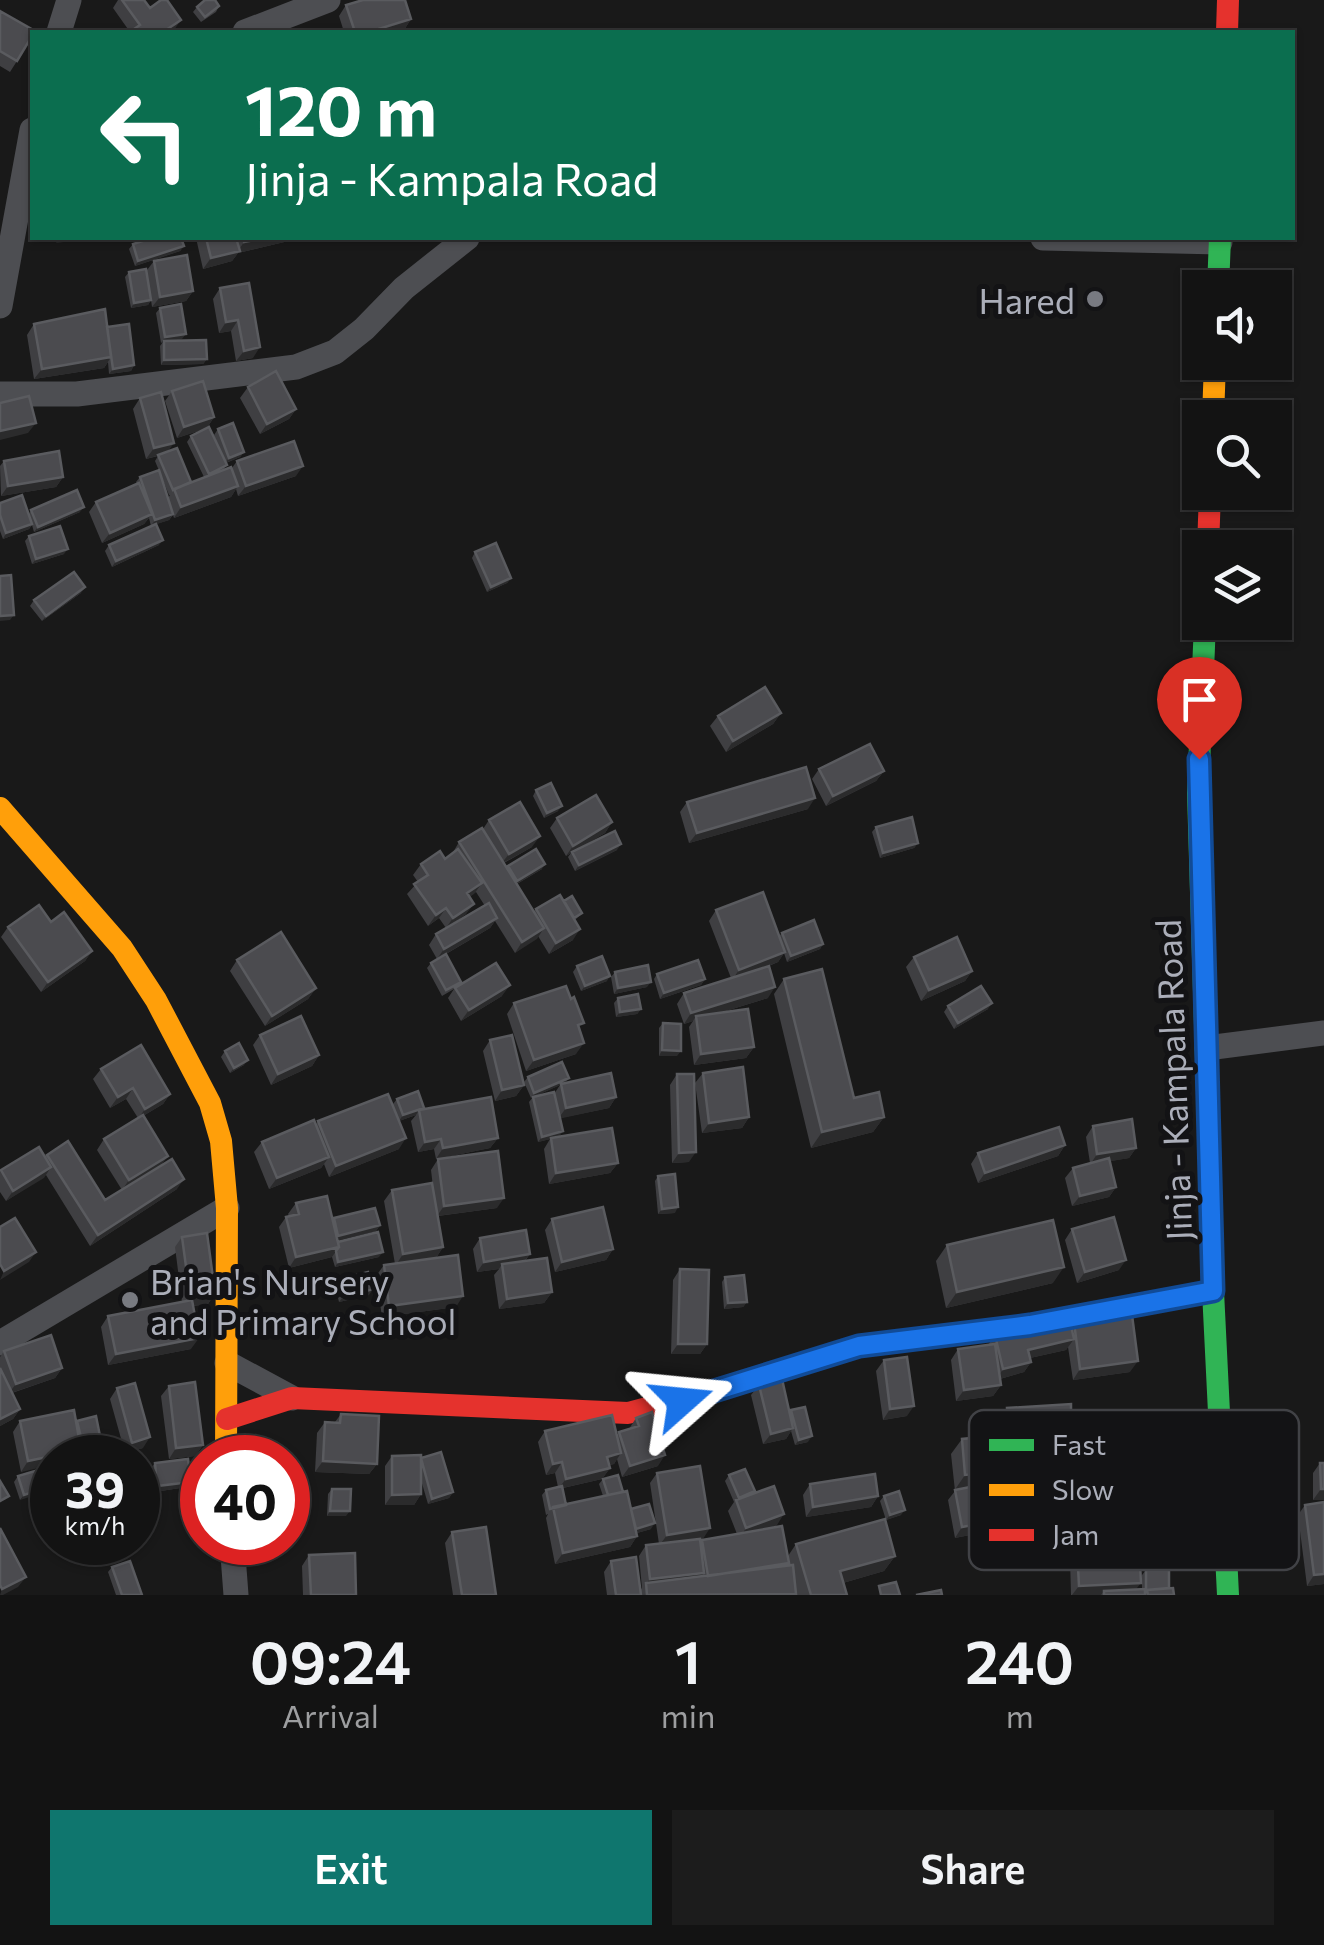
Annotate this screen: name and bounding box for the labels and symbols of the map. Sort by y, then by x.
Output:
place label: Hared [978,278,1075,321]
marker: Hared [1084,288,1106,310]
pin [1157,657,1242,760]
street label: Jinja - Kampala Road [1145,919,1199,1241]
place label: Brian's Nursery and Primary School [150,1259,456,1342]
marker: Brian's Nursery and Primary School [119,1289,141,1311]
position arrow [630,1349,734,1453]
legend [969,1410,1299,1570]
text: Fast [1052,1427,1106,1461]
speed limit sign: 40 [180,1435,310,1565]
text: Slow [1052,1472,1114,1506]
text: Jam [1052,1517,1099,1551]

